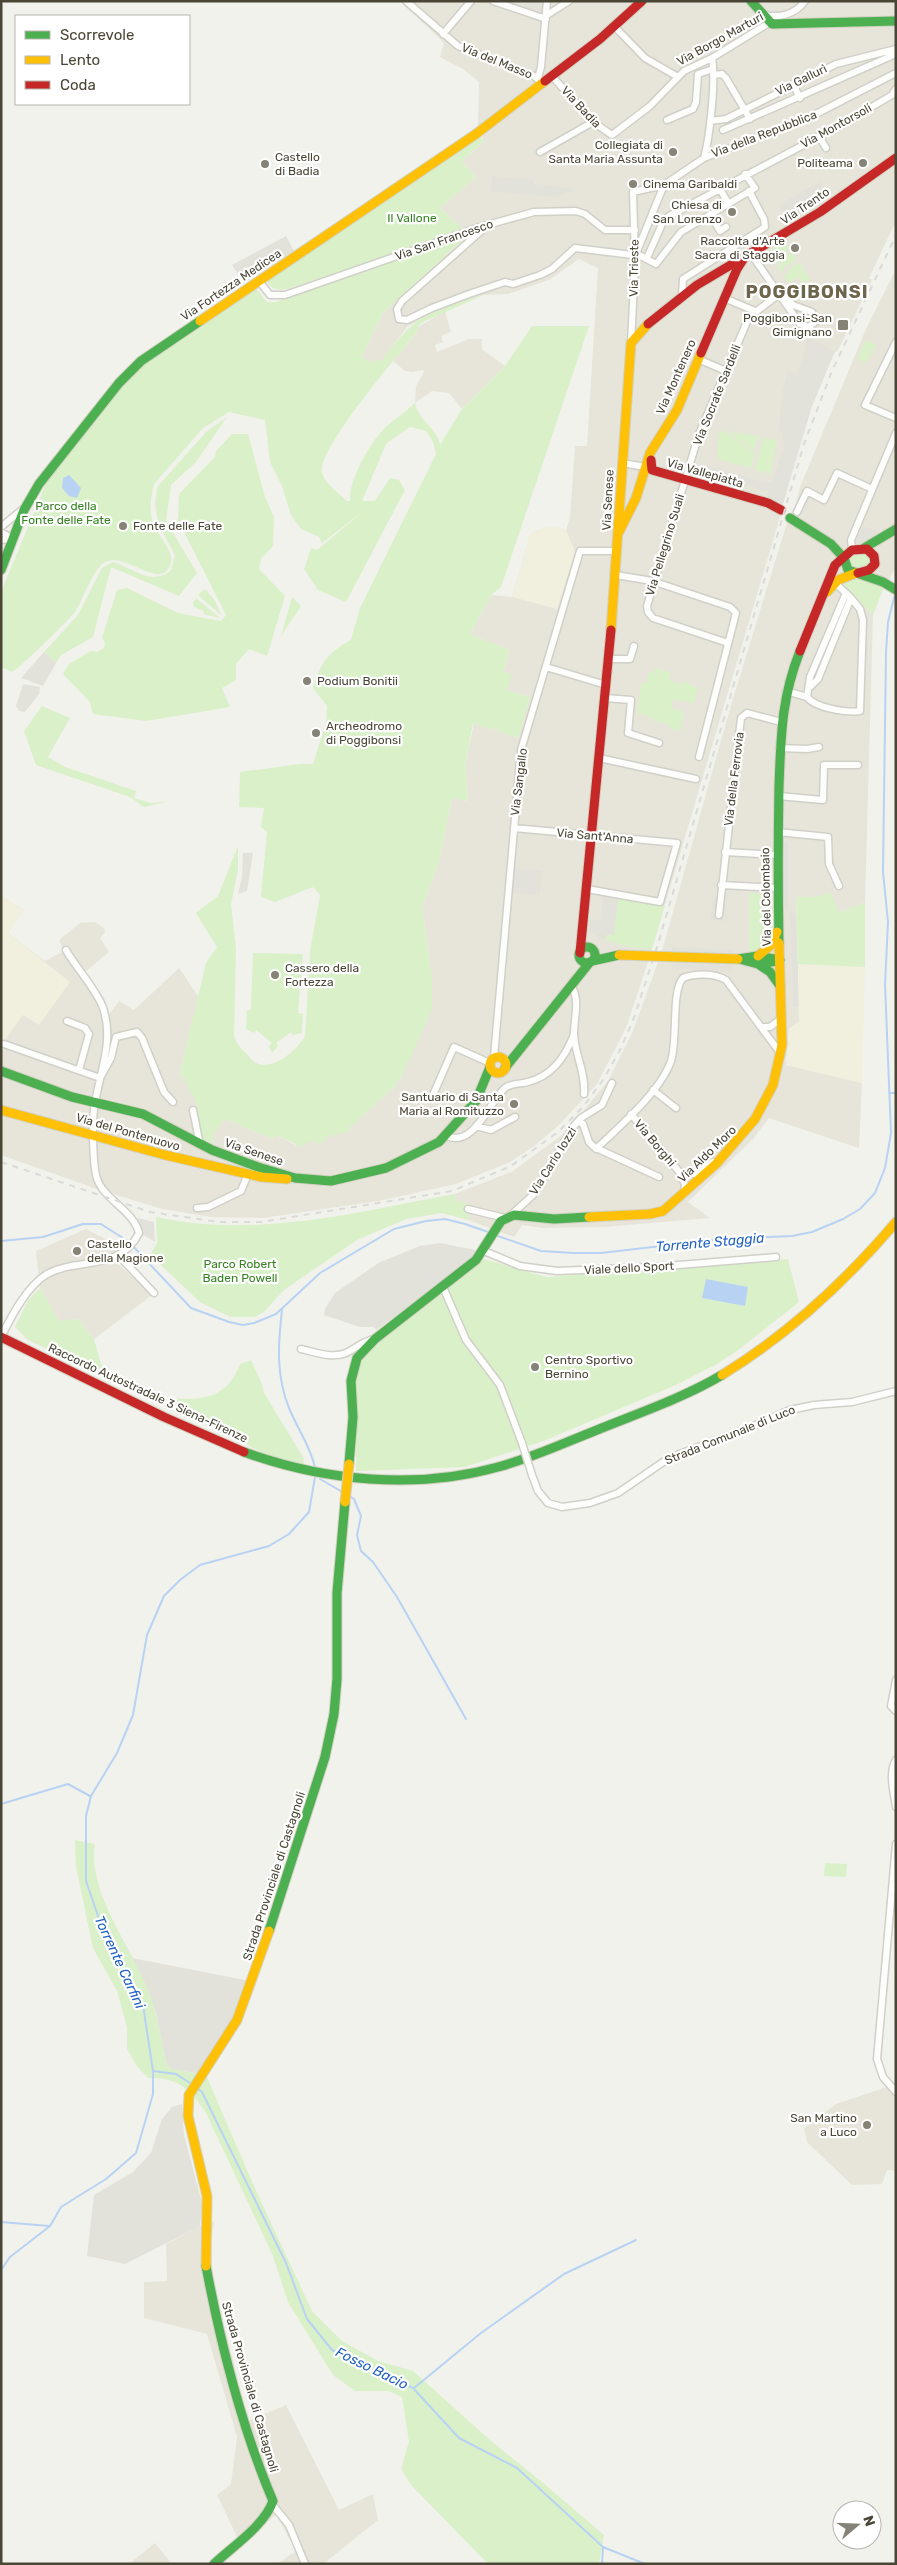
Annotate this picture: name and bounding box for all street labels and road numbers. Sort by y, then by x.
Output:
street label: Via Borgo Marturi [674,9,766,69]
street label: Via del Masso [459,40,535,82]
street label: Via Gallurì [773,61,829,98]
street label: Via Badia [558,83,604,131]
street label: Via Montorsoli [798,101,874,151]
street label: Via della Repubblica [709,107,819,161]
street label: Via Trento [778,185,832,227]
street label: Via San Francesco [393,217,495,263]
street label: Via Trieste [626,239,642,297]
street label: Via Fortezza Medicea [178,246,284,324]
street label: Via Montenero [653,337,699,417]
street label: Via Socrate Sardelli [690,342,744,448]
street label: Via Vallepiatta [665,455,745,491]
street label: Via Senese [599,469,617,531]
street label: Via Pellegrino Suali [643,492,687,598]
street label: Via della Ferrovia [721,731,747,827]
street label: Via Sangallo [508,747,530,817]
street label: Via Sant'Anna [556,826,634,846]
street label: Via del Colombaio [758,847,774,947]
street label: Via del Pontenuovo [74,1110,182,1154]
street label: Via Borghi [631,1117,679,1169]
street label: Via Aldo Moro [675,1123,739,1185]
street label: Via Carlo Iozzi [527,1124,579,1198]
street label: Via Senese [223,1135,286,1169]
street label: Viale dello Sport [584,1259,675,1277]
street label: Raccordo Autostradale 3 Siena-Firenze [46,1340,250,1446]
street label: Strada Comunale di Luco [663,1402,797,1468]
street label: Strada Provinciale di Castagnoli [240,1790,308,1962]
street label: Strada Provinciale di Castagnoli [219,2300,281,2474]

